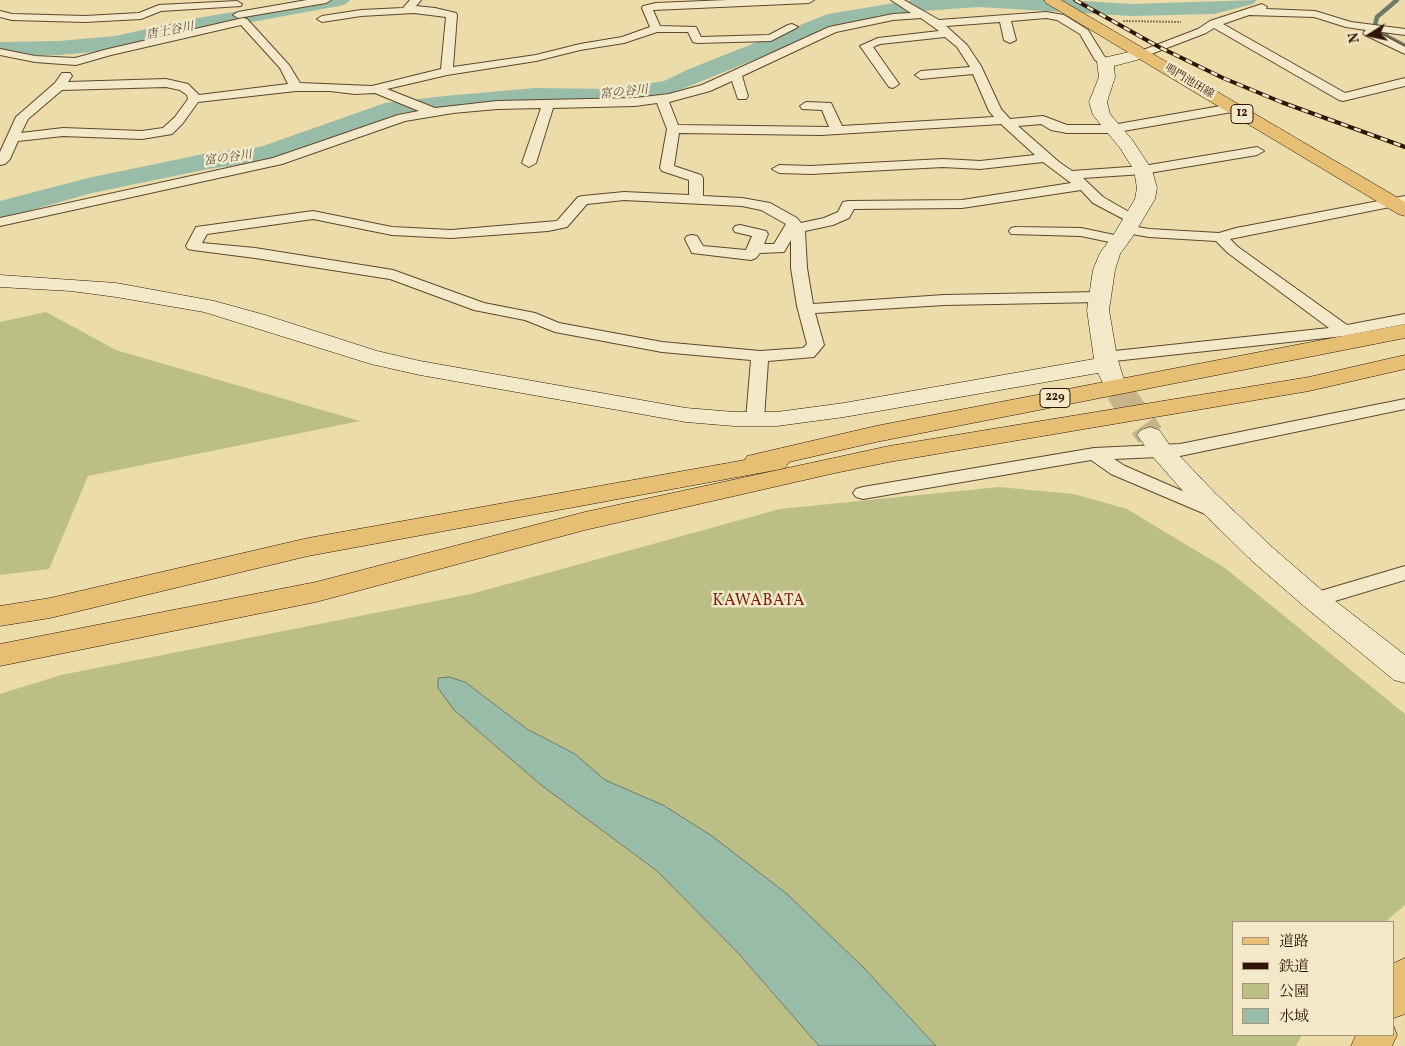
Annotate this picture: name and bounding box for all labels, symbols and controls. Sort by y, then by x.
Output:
north arrow [1345,10,1395,60]
water label: 唐土谷川 [145,20,195,44]
text: N [1344,31,1365,44]
street label: 鳴門池田線 [1162,62,1216,102]
water label: 富の谷川 [599,83,649,103]
road number: 12 [1231,105,1253,124]
water label: 富の谷川 [203,149,253,169]
road number: 229 [1040,388,1070,408]
district label: KAWABATA [711,592,807,612]
legend [1232,921,1395,1036]
text: 道路 [1279,932,1309,953]
text: 鉄道 [1279,957,1309,978]
text: 公園 [1279,982,1309,1003]
text: 水域 [1279,1007,1309,1028]

